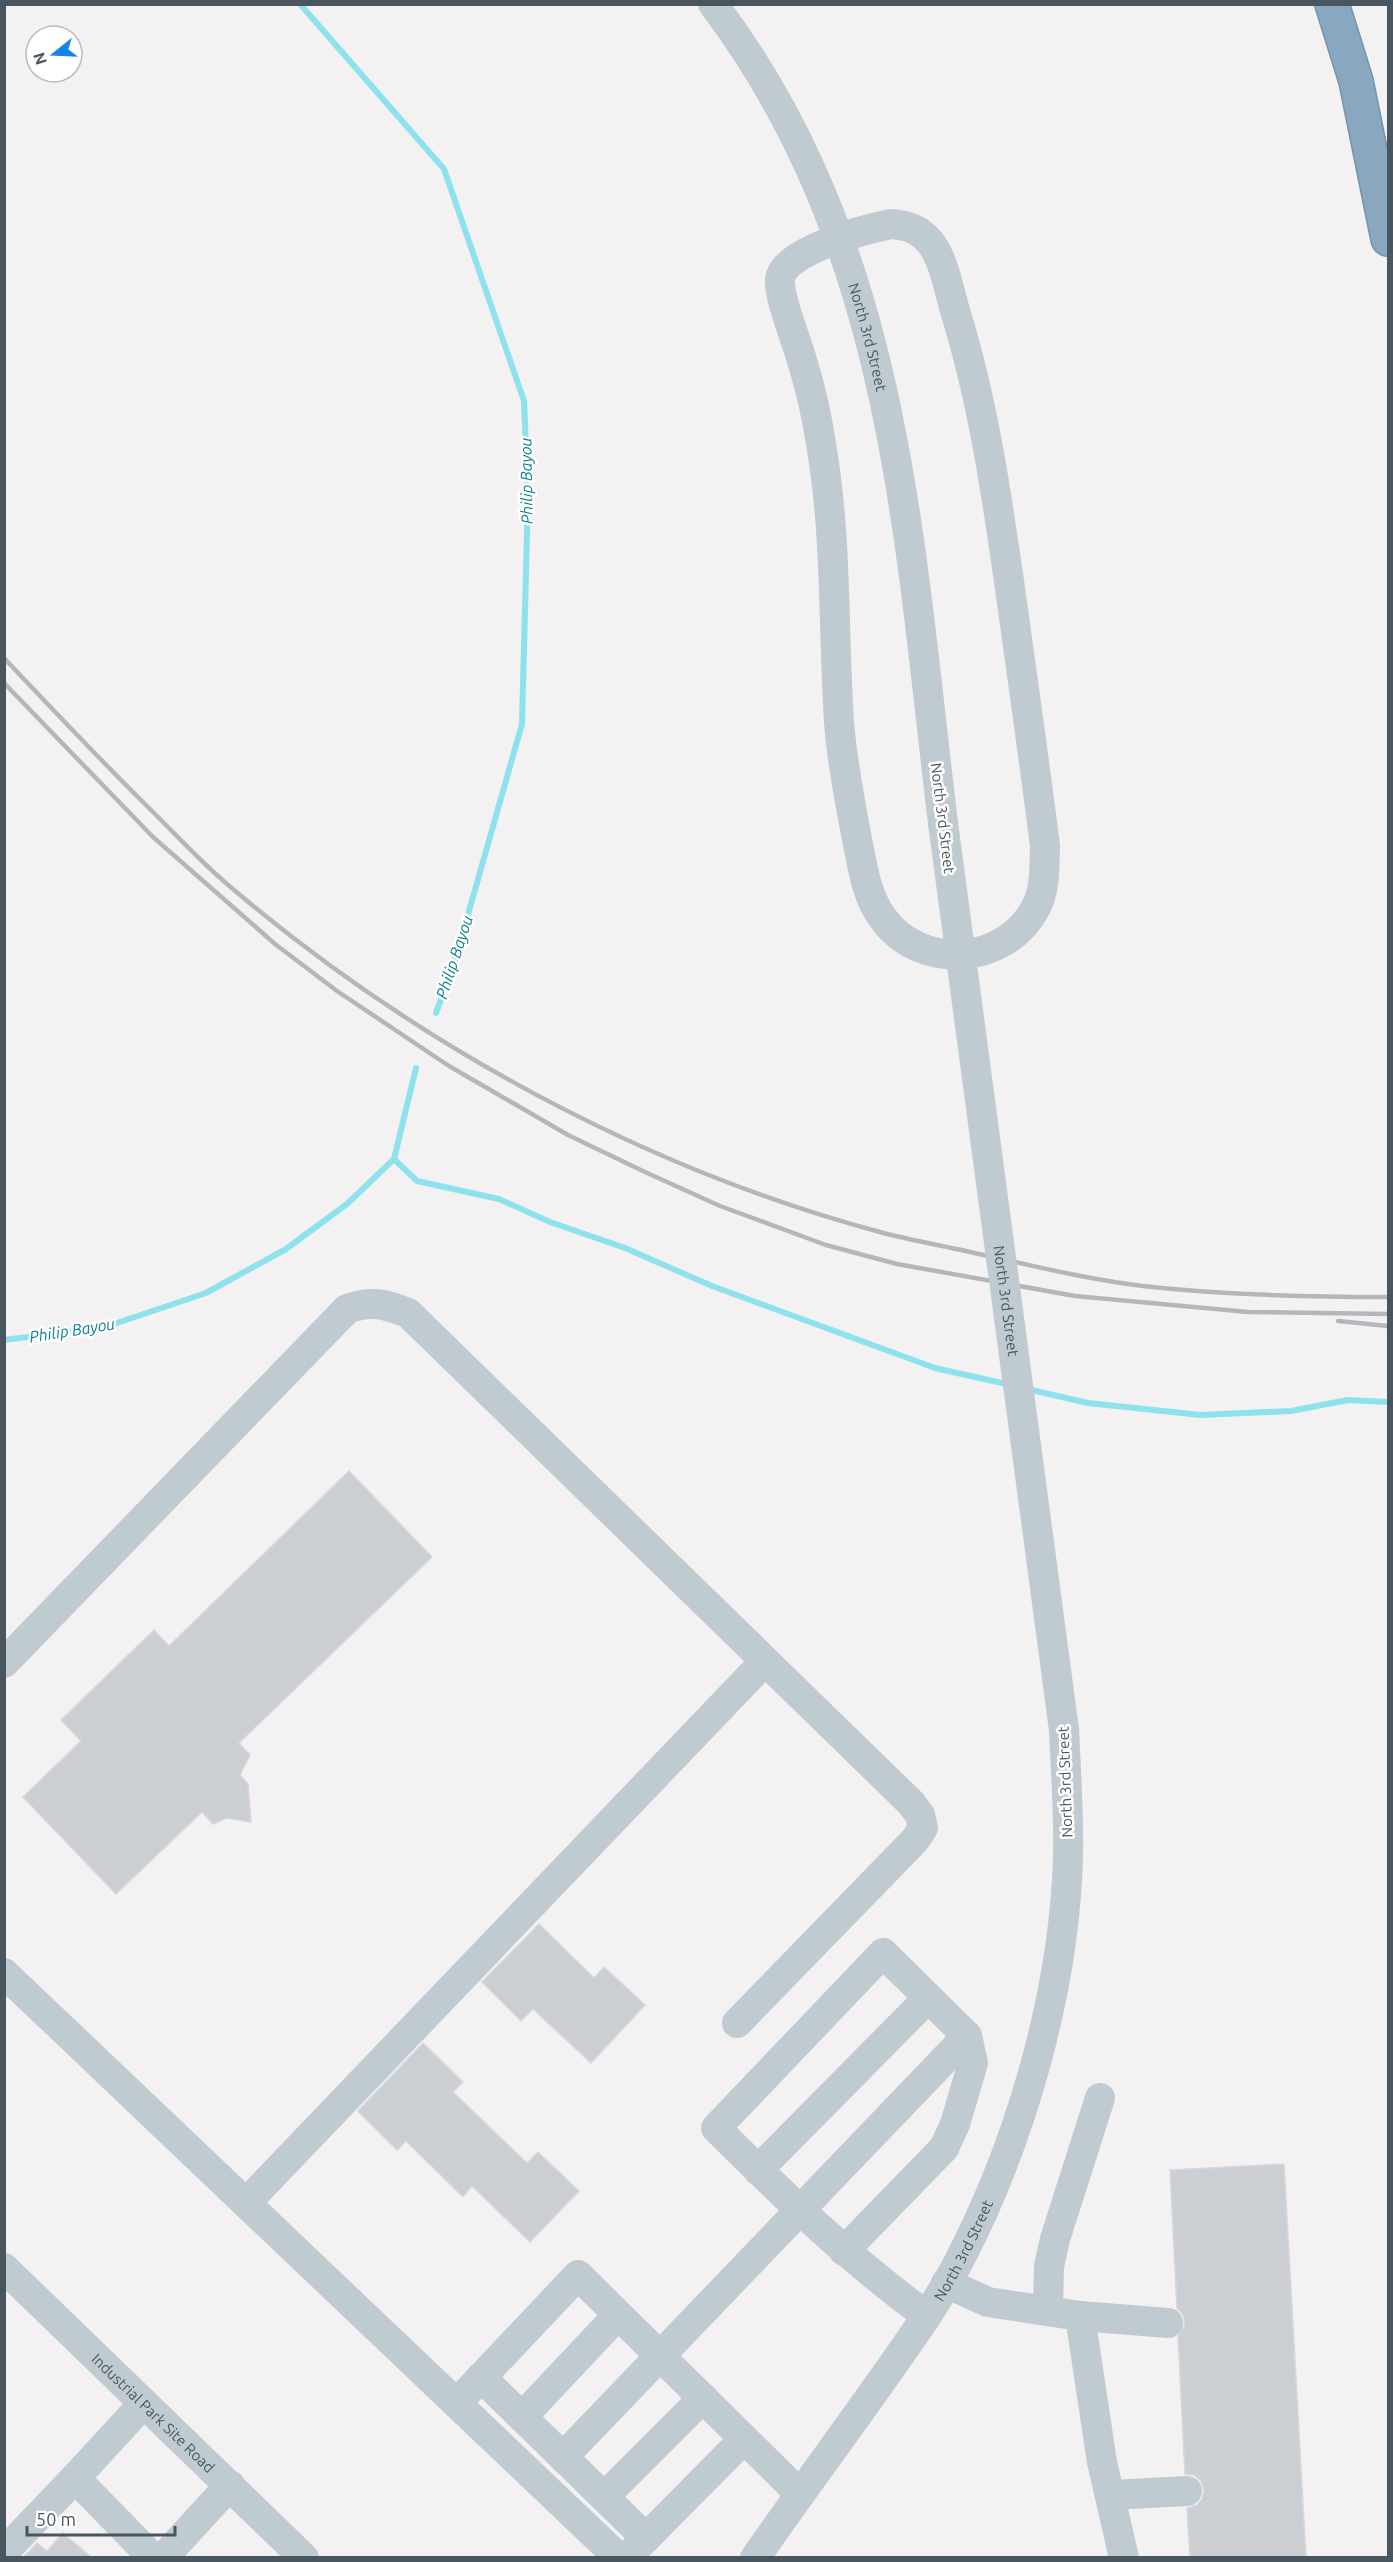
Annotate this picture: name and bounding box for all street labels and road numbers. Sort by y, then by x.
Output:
street label: North 3rd Street [846,281,891,393]
street label: North 3rd Street [928,762,958,874]
street label: North 3rd Street [991,1244,1023,1357]
street label: North 3rd Street [1055,1726,1075,1838]
street label: North 3rd Street [930,2197,996,2304]
street label: Industrial Park Site Road [89,2350,218,2476]

